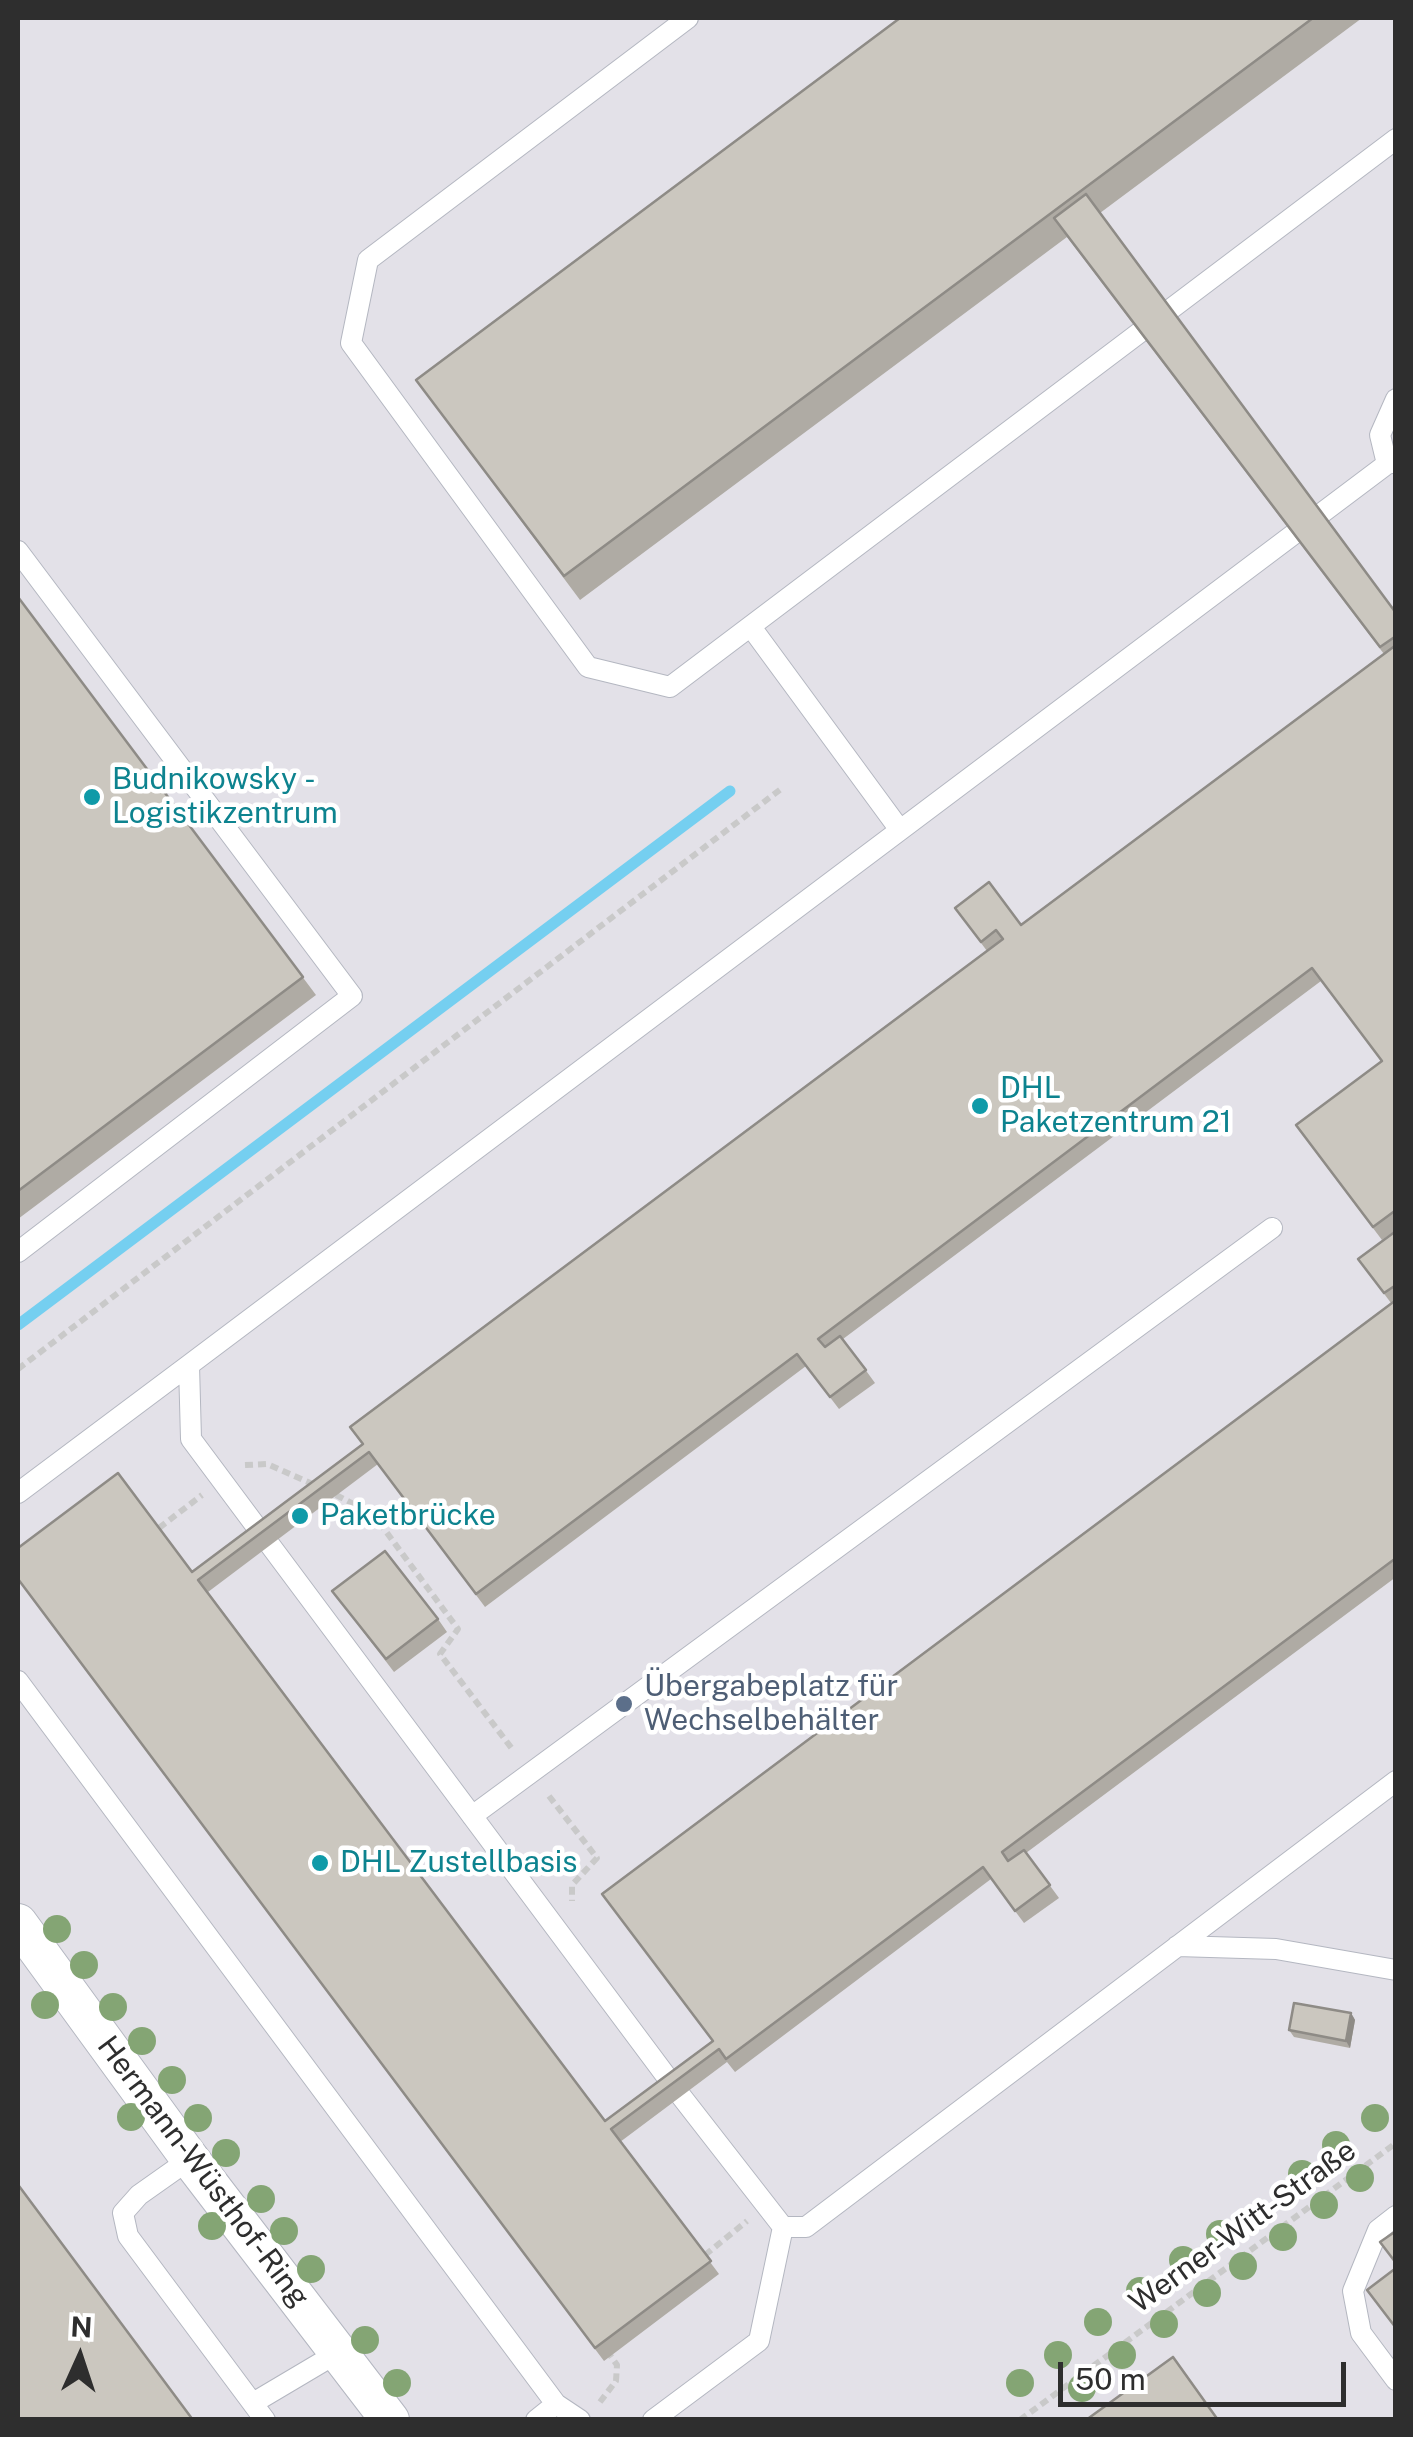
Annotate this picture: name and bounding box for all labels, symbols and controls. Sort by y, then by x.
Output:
place label: Budnikowsky - Logistikzentrum [112,762,338,832]
marker: Budnikowsky - Logistikzentrum [81,786,103,808]
place label: DHL Paketzentrum 21 [1000,1071,1232,1142]
marker: DHL Paketzentrum 21 [969,1095,991,1117]
place label: Paketbrücke [320,1498,496,1534]
marker: Paketbrücke [289,1505,311,1527]
place label: Übergabeplatz für Wechselbehälter [644,1669,898,1740]
marker: Übergabeplatz für Wechselbehälter [613,1693,635,1715]
place label: DHL Zustellbasis [340,1845,577,1881]
marker: DHL Zustellbasis [309,1852,331,1874]
street label: Hermann-Wüsthof-Ring [89,2029,317,2315]
street label: Werner-Witt-Straße [1123,2133,1363,2321]
north arrow [30,2307,130,2407]
text: N [70,2309,93,2344]
scale bar [1063,2342,1350,2404]
text: 50 m [1075,2361,1146,2397]

